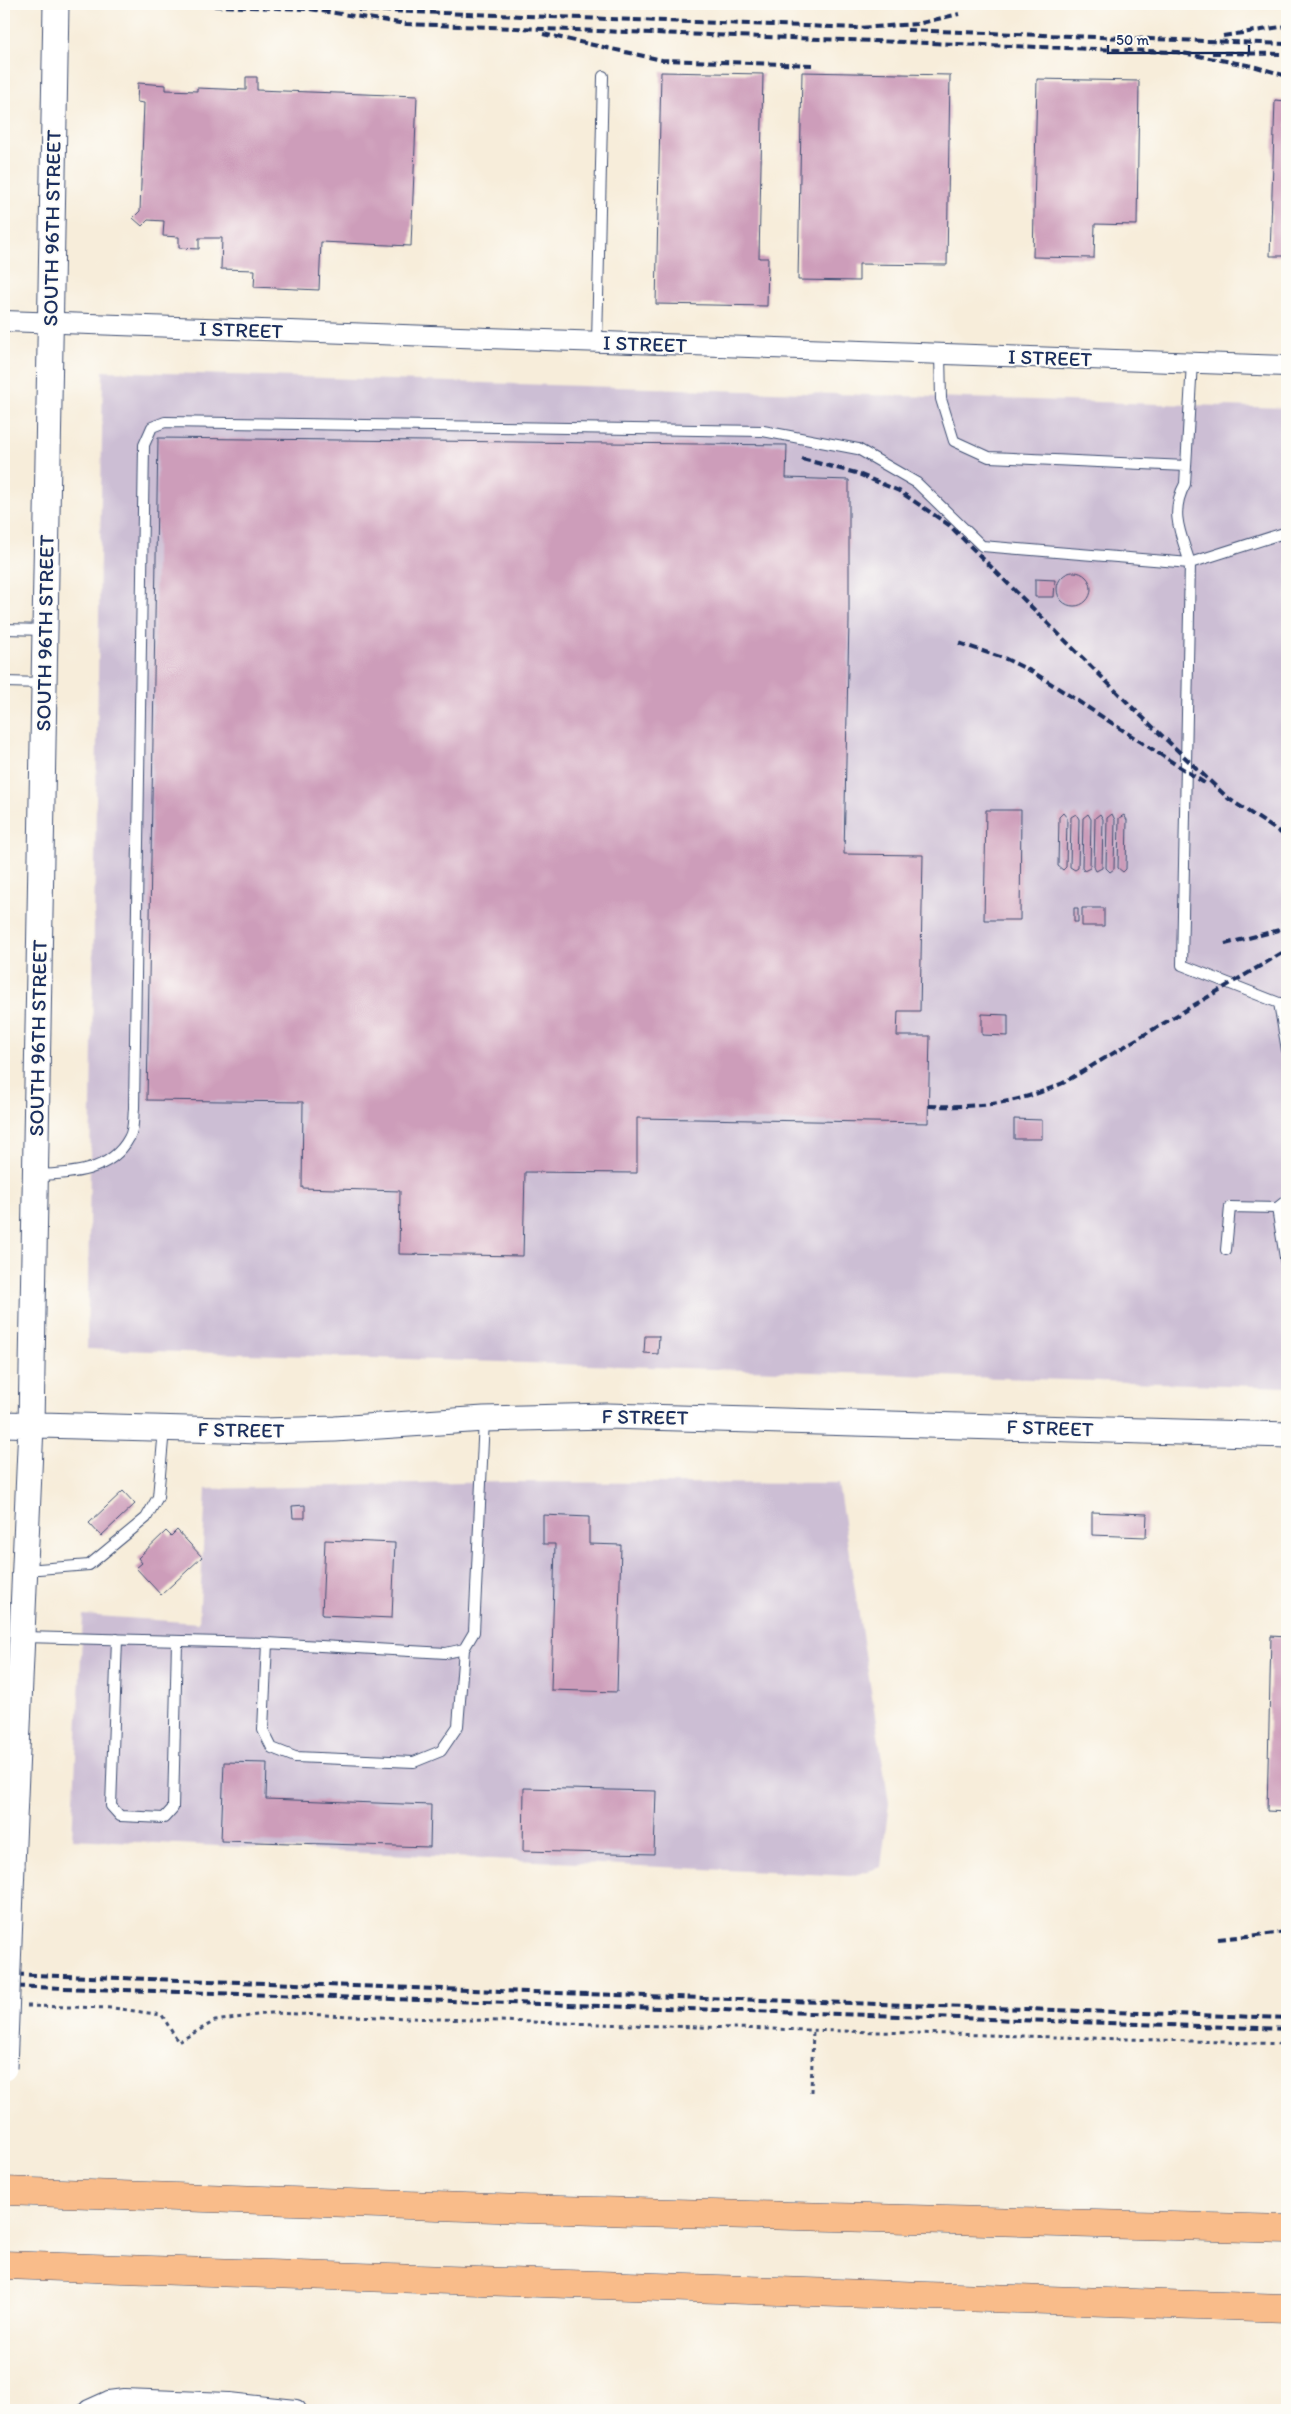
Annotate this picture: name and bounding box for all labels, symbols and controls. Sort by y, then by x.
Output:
scale bar [1108,22,1250,54]
text: 50 m [1116,31,1149,49]
street label: SOUTH 96TH STREET [37,129,66,327]
street label: I STREET [198,316,284,343]
street label: I STREET [602,330,688,357]
street label: I STREET [1007,344,1093,371]
street label: SOUTH 96TH STREET [30,534,59,732]
street label: SOUTH 96TH STREET [23,939,52,1137]
street label: F STREET [601,1403,689,1430]
street label: F STREET [1006,1413,1094,1442]
street label: F STREET [197,1416,285,1443]

